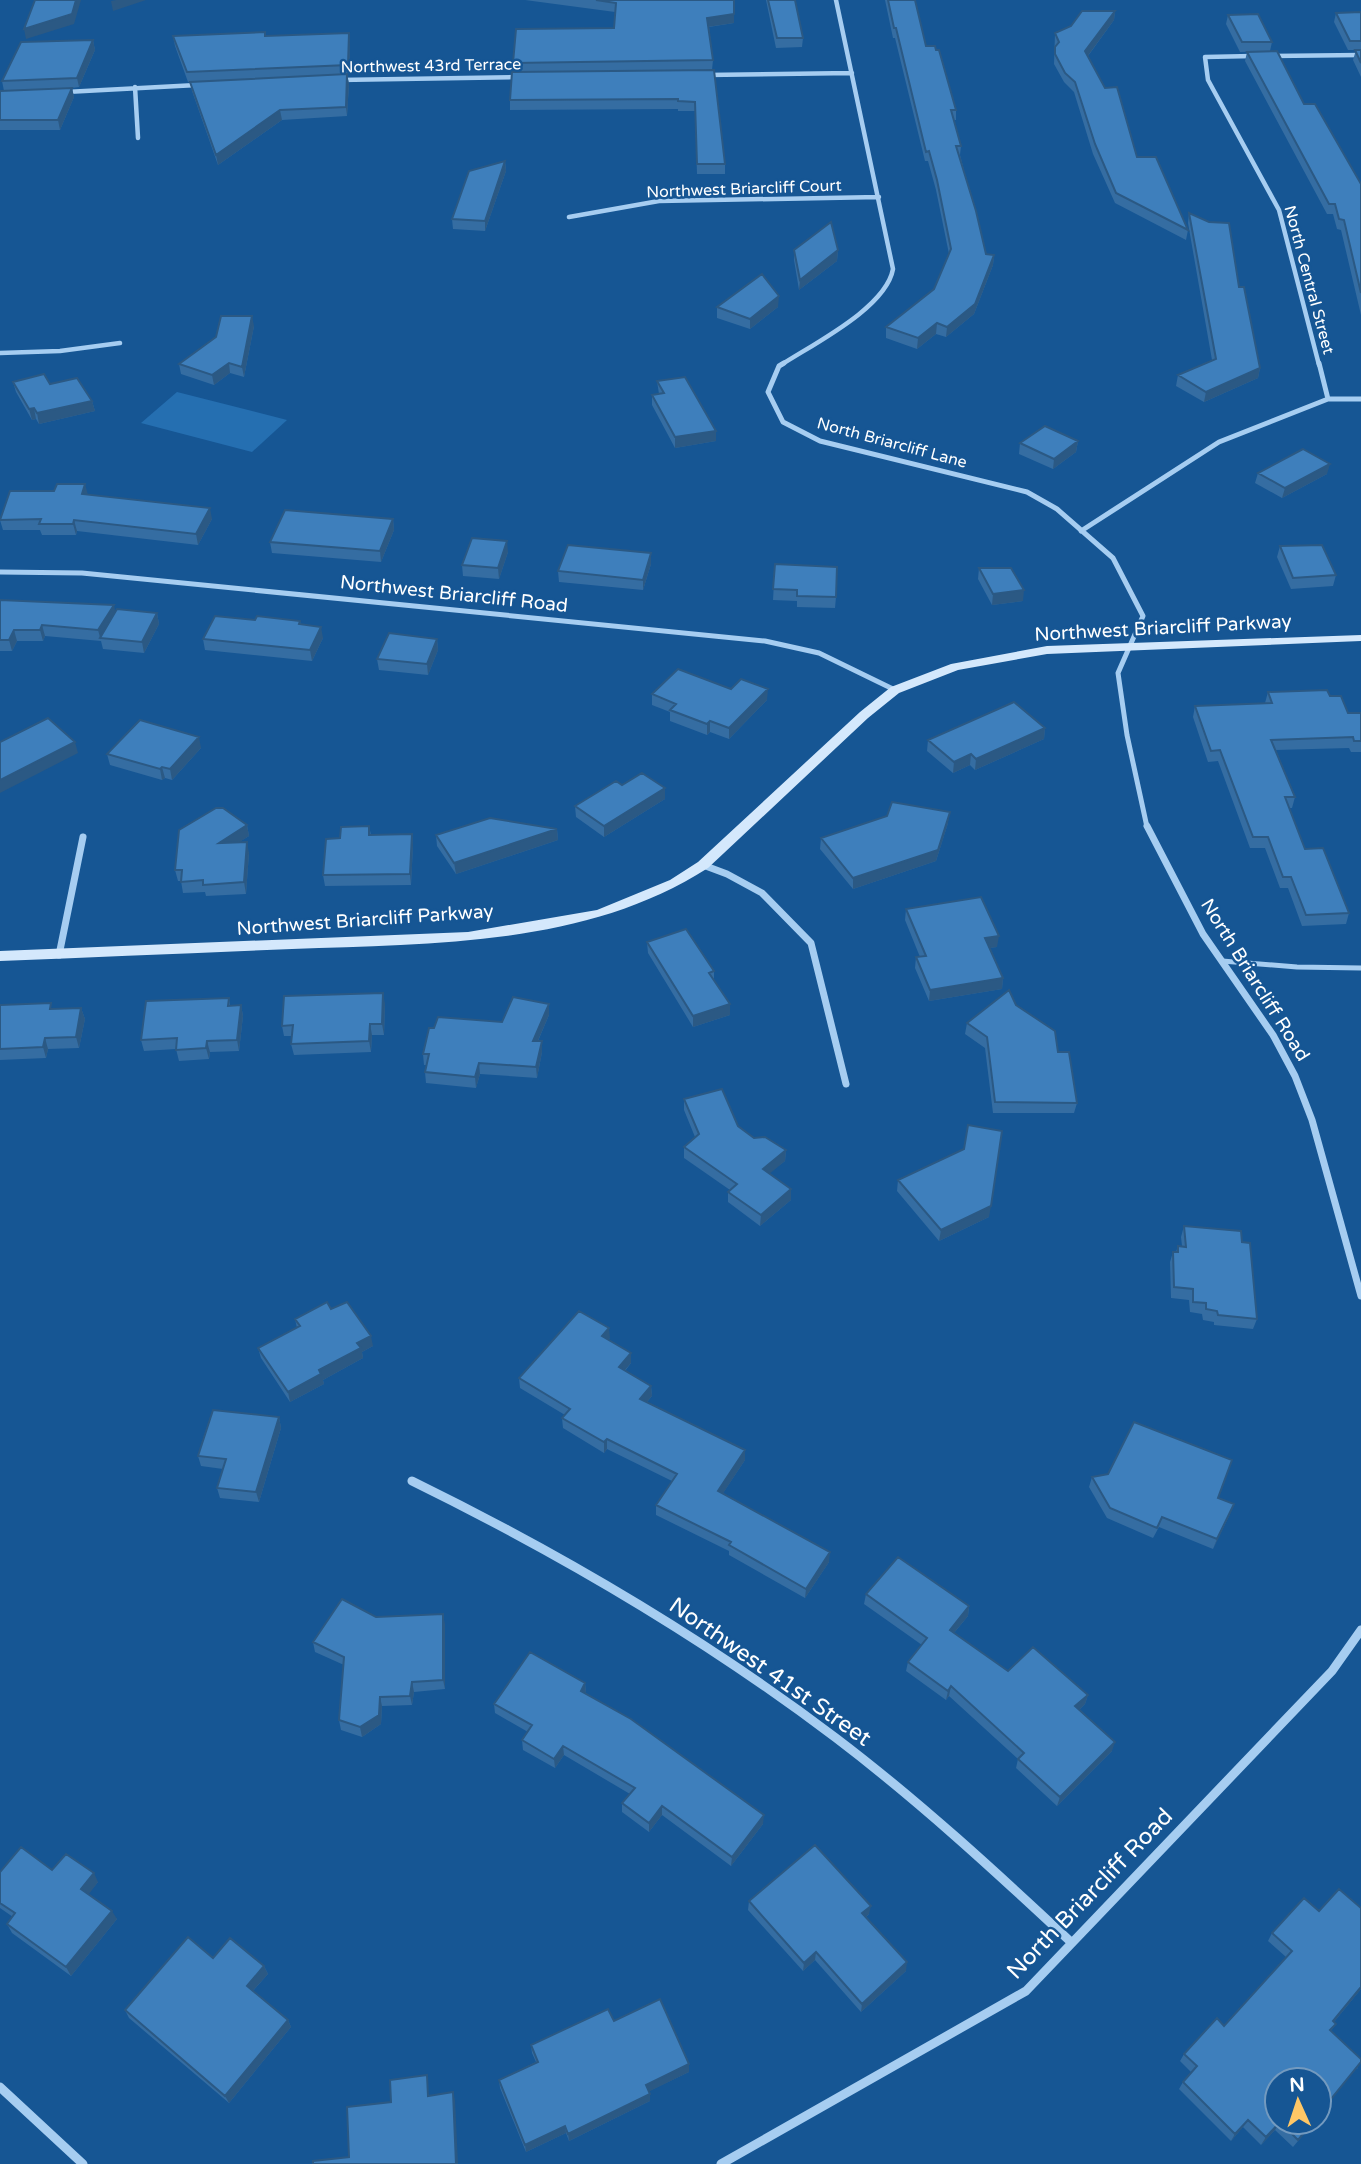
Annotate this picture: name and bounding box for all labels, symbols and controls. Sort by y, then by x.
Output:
street label: Northwest 43rd Terrace [341,54,521,78]
street label: Northwest Briarcliff Court [646,176,842,202]
street label: North Central Street [1280,203,1338,357]
street label: North Briarcliff Lane [815,413,969,473]
street label: Northwest Briarcliff Road [339,571,569,617]
street label: Northwest Briarcliff Parkway [1034,610,1292,646]
street label: North Briarcliff Road [1196,895,1314,1065]
street label: Northwest Briarcliff Parkway [236,900,494,940]
street label: Northwest 41st Street [663,1592,877,1753]
street label: North Briarcliff Road [1001,1803,1179,1985]
north arrow [1263,2066,1333,2136]
text: N [1289,2074,1305,2096]

